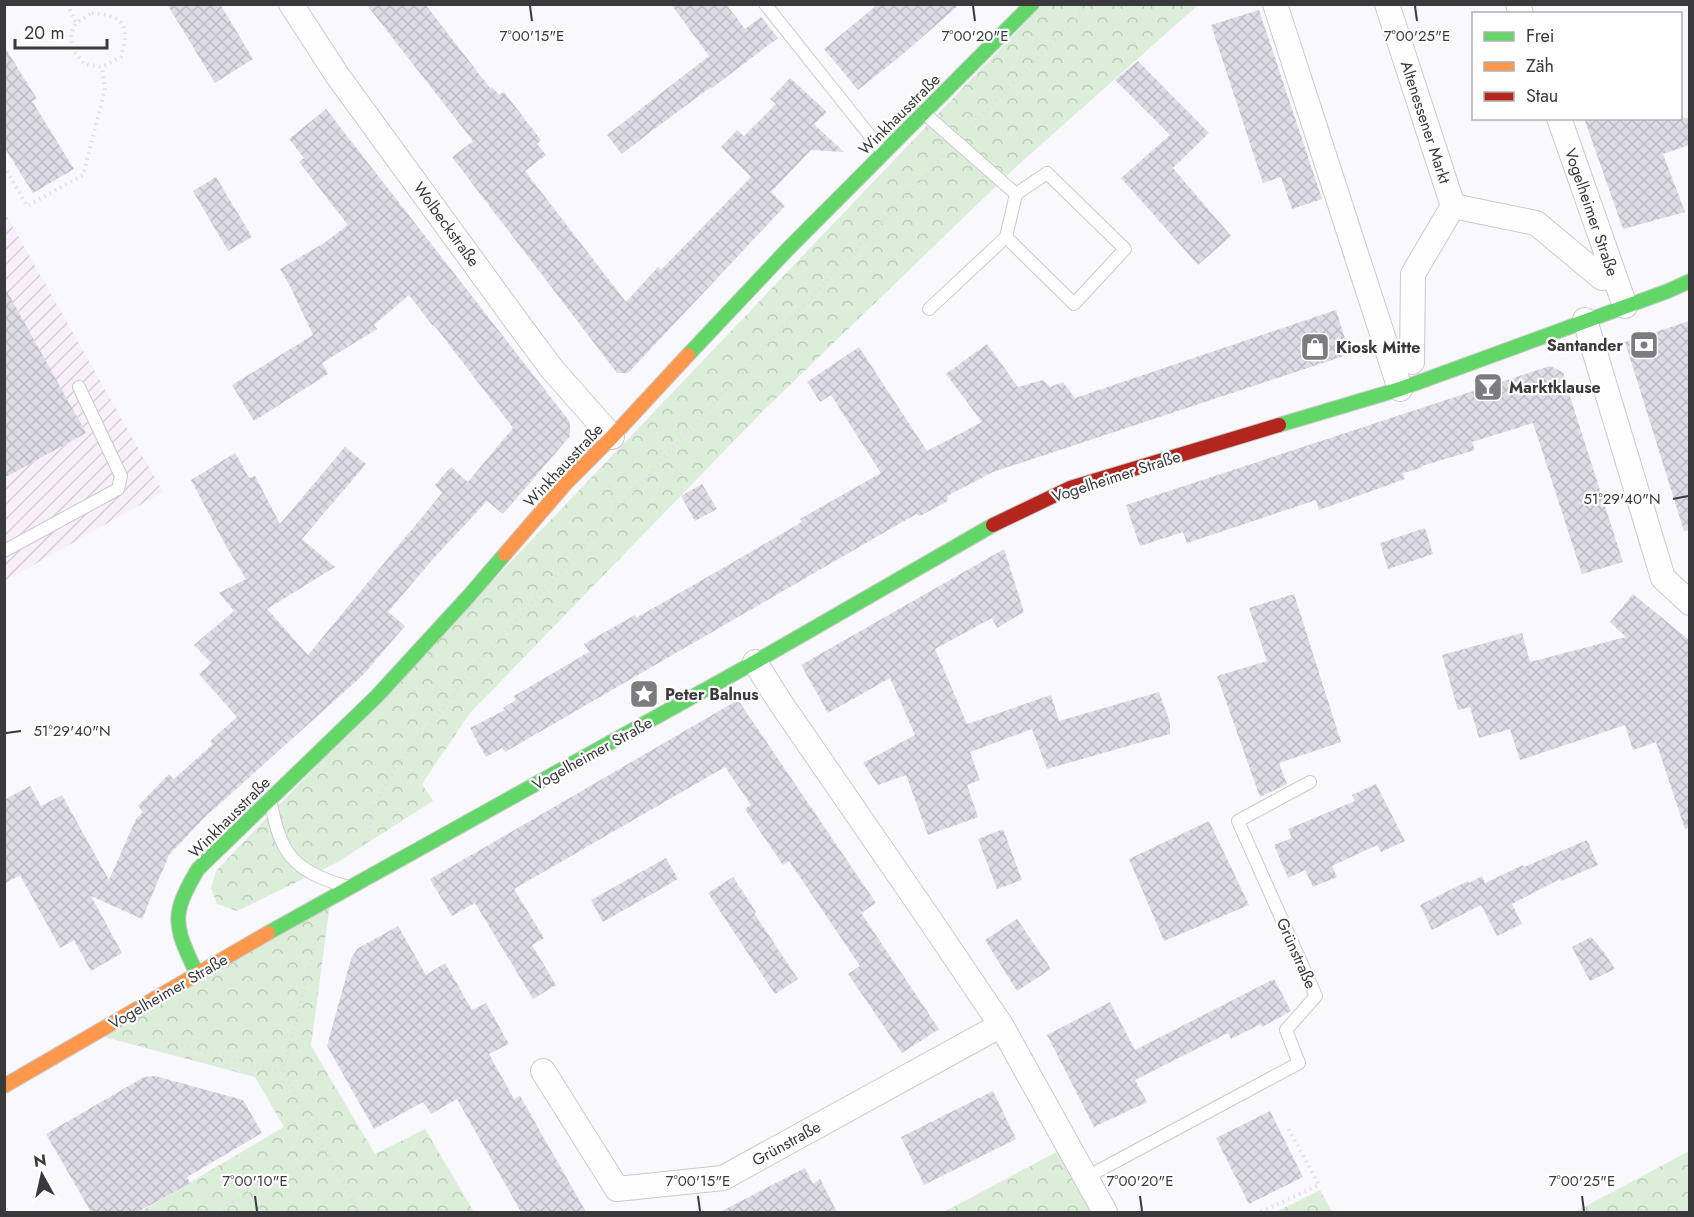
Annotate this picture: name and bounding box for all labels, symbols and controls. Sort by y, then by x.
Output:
scale bar [15,12,106,50]
legend [1472,12,1682,120]
text: 20 m [24,20,64,46]
text: Frei [1526,23,1555,49]
text: 7°00'15"E [500,25,564,47]
text: 7°00'20"E [941,25,1009,47]
text: 7°00'25"E [1384,25,1450,47]
text: Zäh [1526,53,1554,79]
street label: Altenessener Markt [1395,58,1456,187]
street label: Winkhausstraße [853,68,945,160]
text: Stau [1526,83,1558,109]
street label: Vogelheimer Straße [1559,145,1624,279]
street label: Wolbeckstraße [408,177,485,271]
bank icon: Santander [1628,329,1660,361]
shop icon: Kiosk Mitte [1299,331,1331,363]
place label: Santander [1547,334,1623,357]
place label: Kiosk Mitte [1336,336,1420,359]
bar icon: Marktklause [1472,371,1504,403]
place label: Marktklause [1509,376,1601,399]
street label: Winkhausstraße [518,418,608,512]
street label: Vogelheimer Straße [1049,445,1183,508]
text: 51°29'40"N [1583,488,1661,510]
place icon: Peter Balnus [628,678,660,710]
place label: Peter Balnus [665,683,759,706]
street label: Vogelheimer Straße [528,711,656,796]
text: 51°29'40"N [33,720,111,742]
street label: Winkhausstraße [183,771,275,863]
street label: Grünstraße [1271,914,1322,992]
street label: Vogelheimer Straße [105,948,232,1035]
street label: Grünstraße [748,1115,825,1172]
north arrow [12,1145,72,1205]
text: N [32,1148,48,1173]
text: 7°00'10"E [222,1170,288,1192]
text: 7°00'15"E [666,1170,730,1192]
text: 7°00'20"E [1106,1170,1174,1192]
text: 7°00'25"E [1549,1170,1615,1192]

